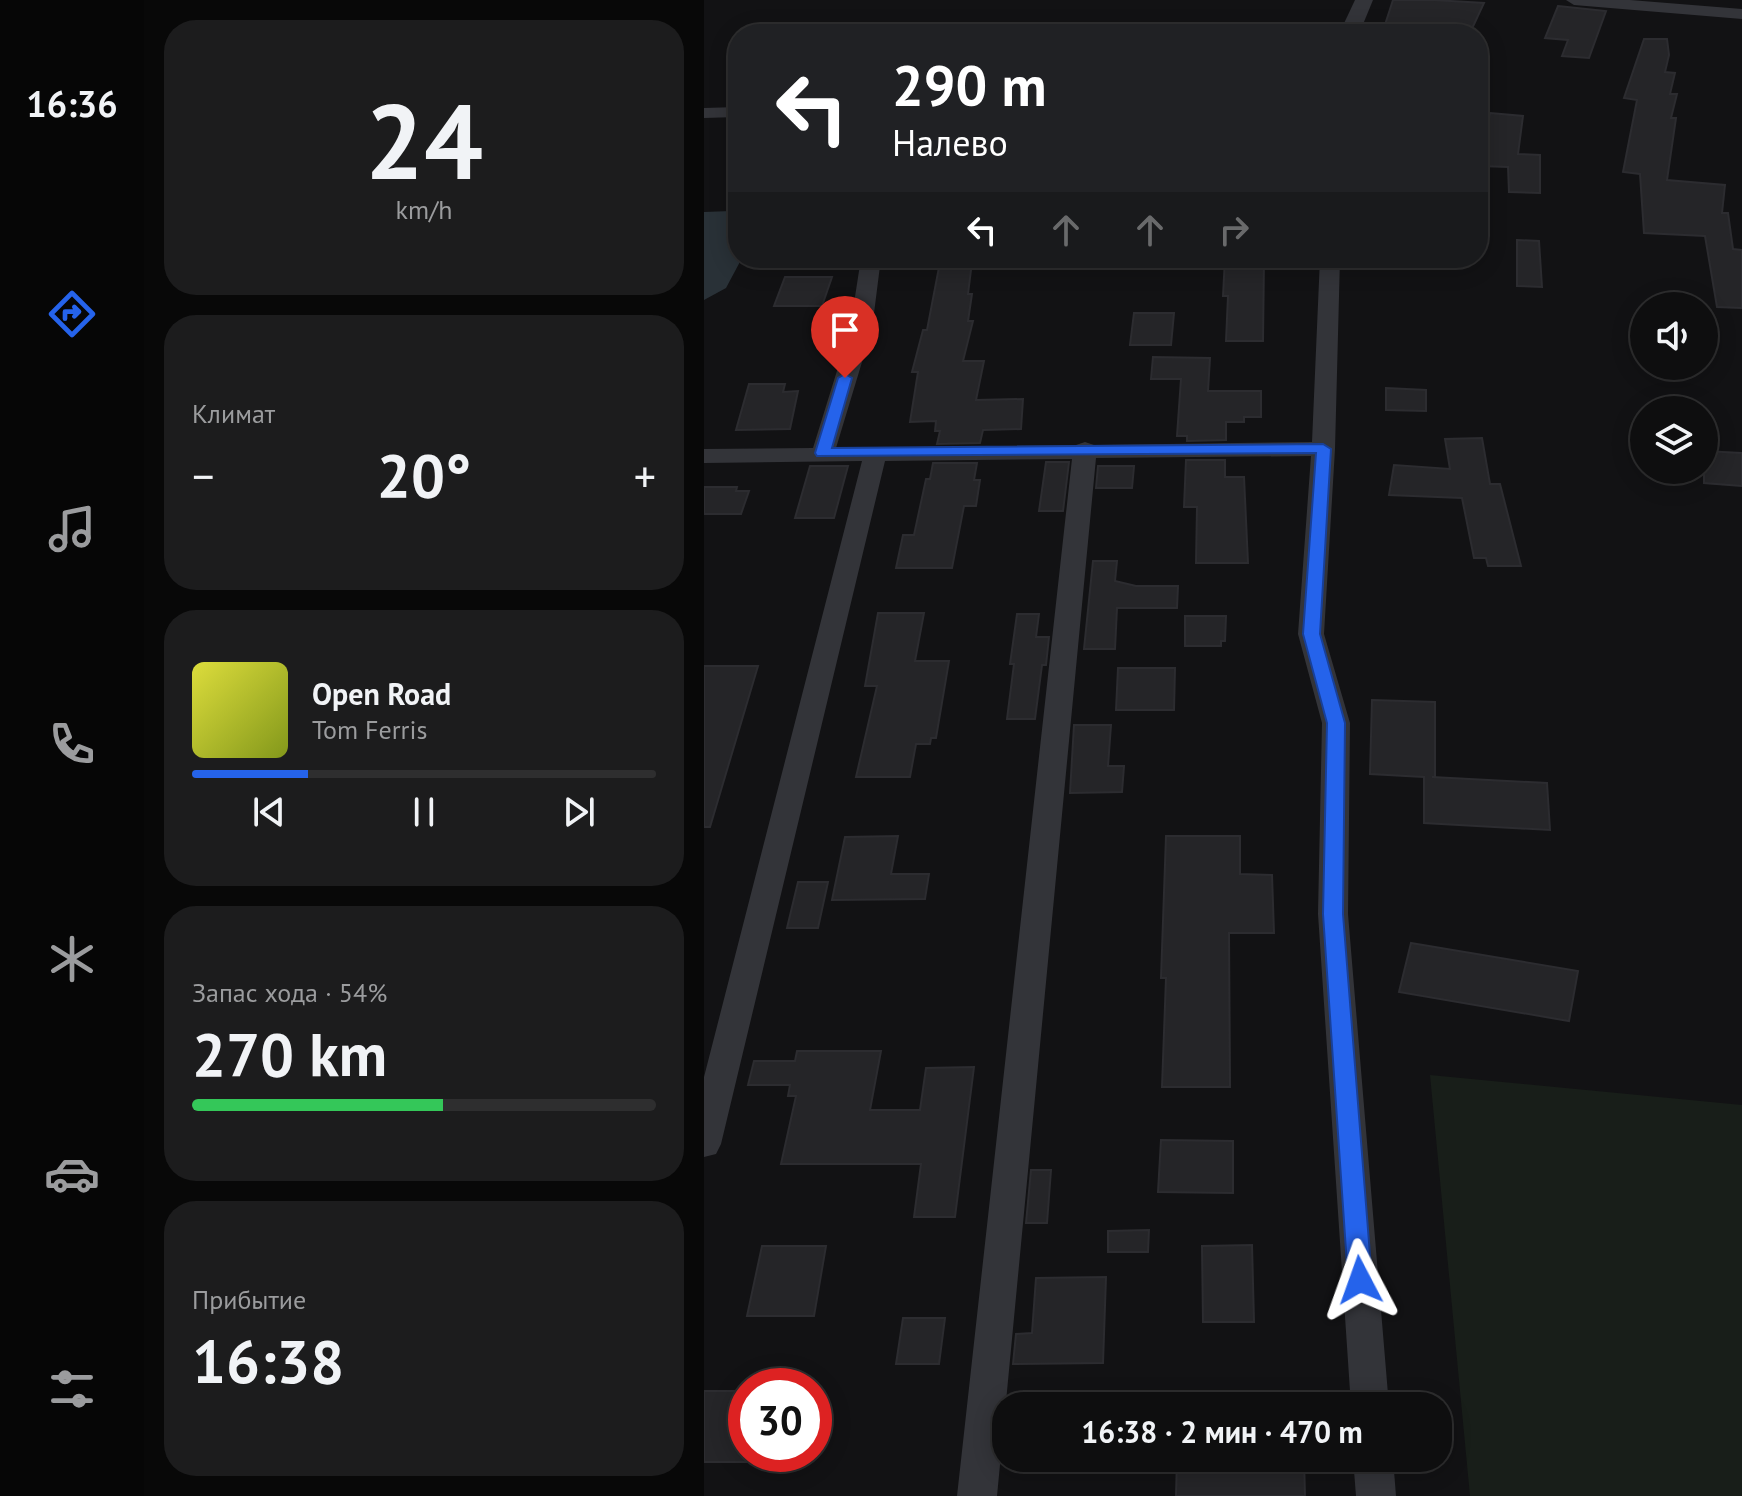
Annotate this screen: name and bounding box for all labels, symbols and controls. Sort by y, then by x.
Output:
text: 290 m [892,49,1047,121]
icon: left [760,56,864,160]
text: 24 [365,73,483,208]
text: 16:36 [26,80,118,127]
text: Налево [892,119,1008,166]
text: km/h [396,193,453,226]
icon: left [960,208,1004,252]
icon: ahead [1044,208,1088,252]
icon: ahead [1128,208,1172,252]
icon: right [1212,208,1256,252]
icon: directions [44,286,100,342]
map controls [1630,292,1718,484]
button: sound [1630,292,1718,380]
pin [811,296,879,378]
icon: arrive [823,308,867,352]
button: layers [1630,396,1718,484]
text: Климат [192,397,275,430]
text: 20° [377,436,471,514]
text: − [192,447,214,504]
text: + [634,447,656,504]
icon: music [44,501,100,557]
text: Open Road [312,674,451,713]
text: Tom Ferris [312,713,427,746]
icon: phone [44,716,100,772]
icon: previous [247,790,291,834]
icon: pause [402,790,446,834]
icon: next [557,790,601,834]
icon: climate [44,931,100,987]
text: Запас хода · 54% [192,976,387,1009]
text: 270 km [192,1015,387,1093]
icon: car [44,1146,100,1202]
position arrow [1318,1238,1402,1322]
text: Прибытие [192,1283,306,1316]
text: 16:38 [192,1322,344,1400]
icon: filters [44,1361,100,1417]
speed limit sign: 30 [728,1368,832,1472]
text: 16:38 · 2 мин · 470 m [1081,1412,1363,1451]

